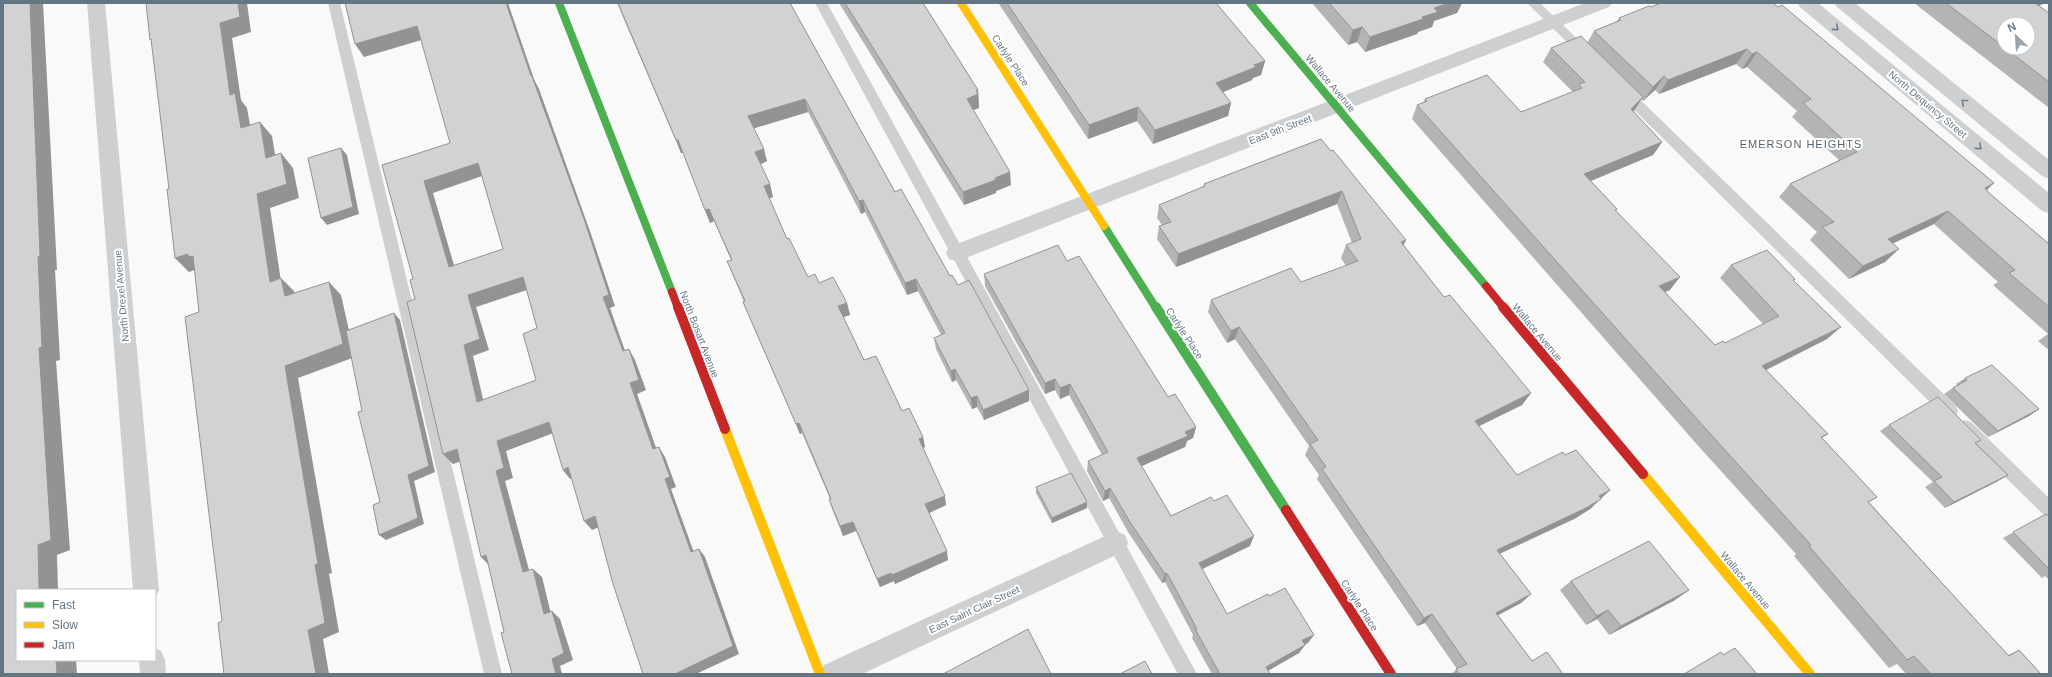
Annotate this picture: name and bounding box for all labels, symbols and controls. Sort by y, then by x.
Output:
north arrow [1996,16,2036,56]
text: N [2006,20,2018,34]
one-way arrow [1832,23,1839,30]
street label: Carlyle Place [990,33,1031,88]
street label: Wallace Avenue [1304,53,1358,114]
street label: North Dequincy Street [1886,69,1969,140]
one-way arrow [1962,100,1969,107]
street label: East 9th Street [1247,112,1313,146]
district label: EMERSON HEIGHTS [1740,138,1862,150]
one-way arrow [1975,142,1982,149]
street label: North Drexel Avenue [112,249,131,342]
street label: North Bosart Avenue [678,289,721,380]
street label: Wallace Avenue [1511,302,1565,363]
street label: Carlyle Place [1164,306,1205,361]
street label: Wallace Avenue [1719,550,1773,611]
street label: Carlyle Place [1339,578,1380,633]
street label: East Saint Clair Street [927,584,1021,635]
legend [16,589,156,661]
text: Fast [52,598,76,612]
text: Slow [52,618,78,632]
text: Jam [52,638,75,652]

